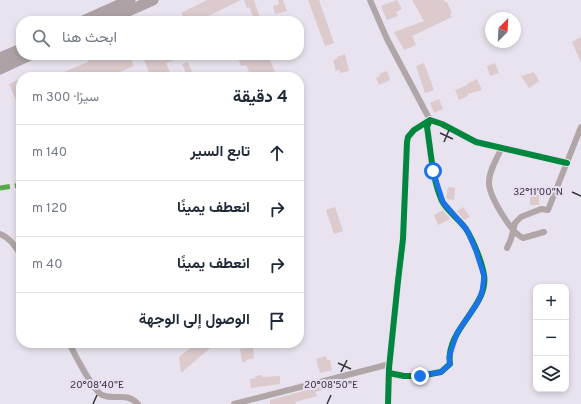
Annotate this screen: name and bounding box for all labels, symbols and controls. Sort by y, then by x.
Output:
north arrow [485,12,521,48]
search box [16,16,304,60]
icon: search [30,27,52,49]
text: ابحث هنا [62,29,117,48]
text: 4 دقيقة [233,87,288,109]
text: سيرًا · 300 m [32,90,99,106]
icon: ahead [266,142,288,164]
text: تابع السير [190,143,250,162]
text: 140 m [32,145,67,161]
route start [424,162,442,180]
text: 32°11'00"N [513,186,563,199]
icon: right [266,198,288,220]
text: انعطف يمينًا [177,199,250,218]
text: 120 m [32,201,67,217]
icon: right [266,254,288,276]
text: انعطف يمينًا [177,255,250,274]
text: 40 m [32,257,63,273]
map controls [533,284,569,392]
button: + [533,284,569,320]
icon: arrive [266,310,288,332]
text: الوصول إلى الوجهة [139,311,250,330]
button: − [533,320,569,356]
button: layers [533,356,569,392]
route end [411,367,429,385]
text: 20°08'40"E [70,379,124,392]
text: 20°08'50"E [304,379,358,392]

